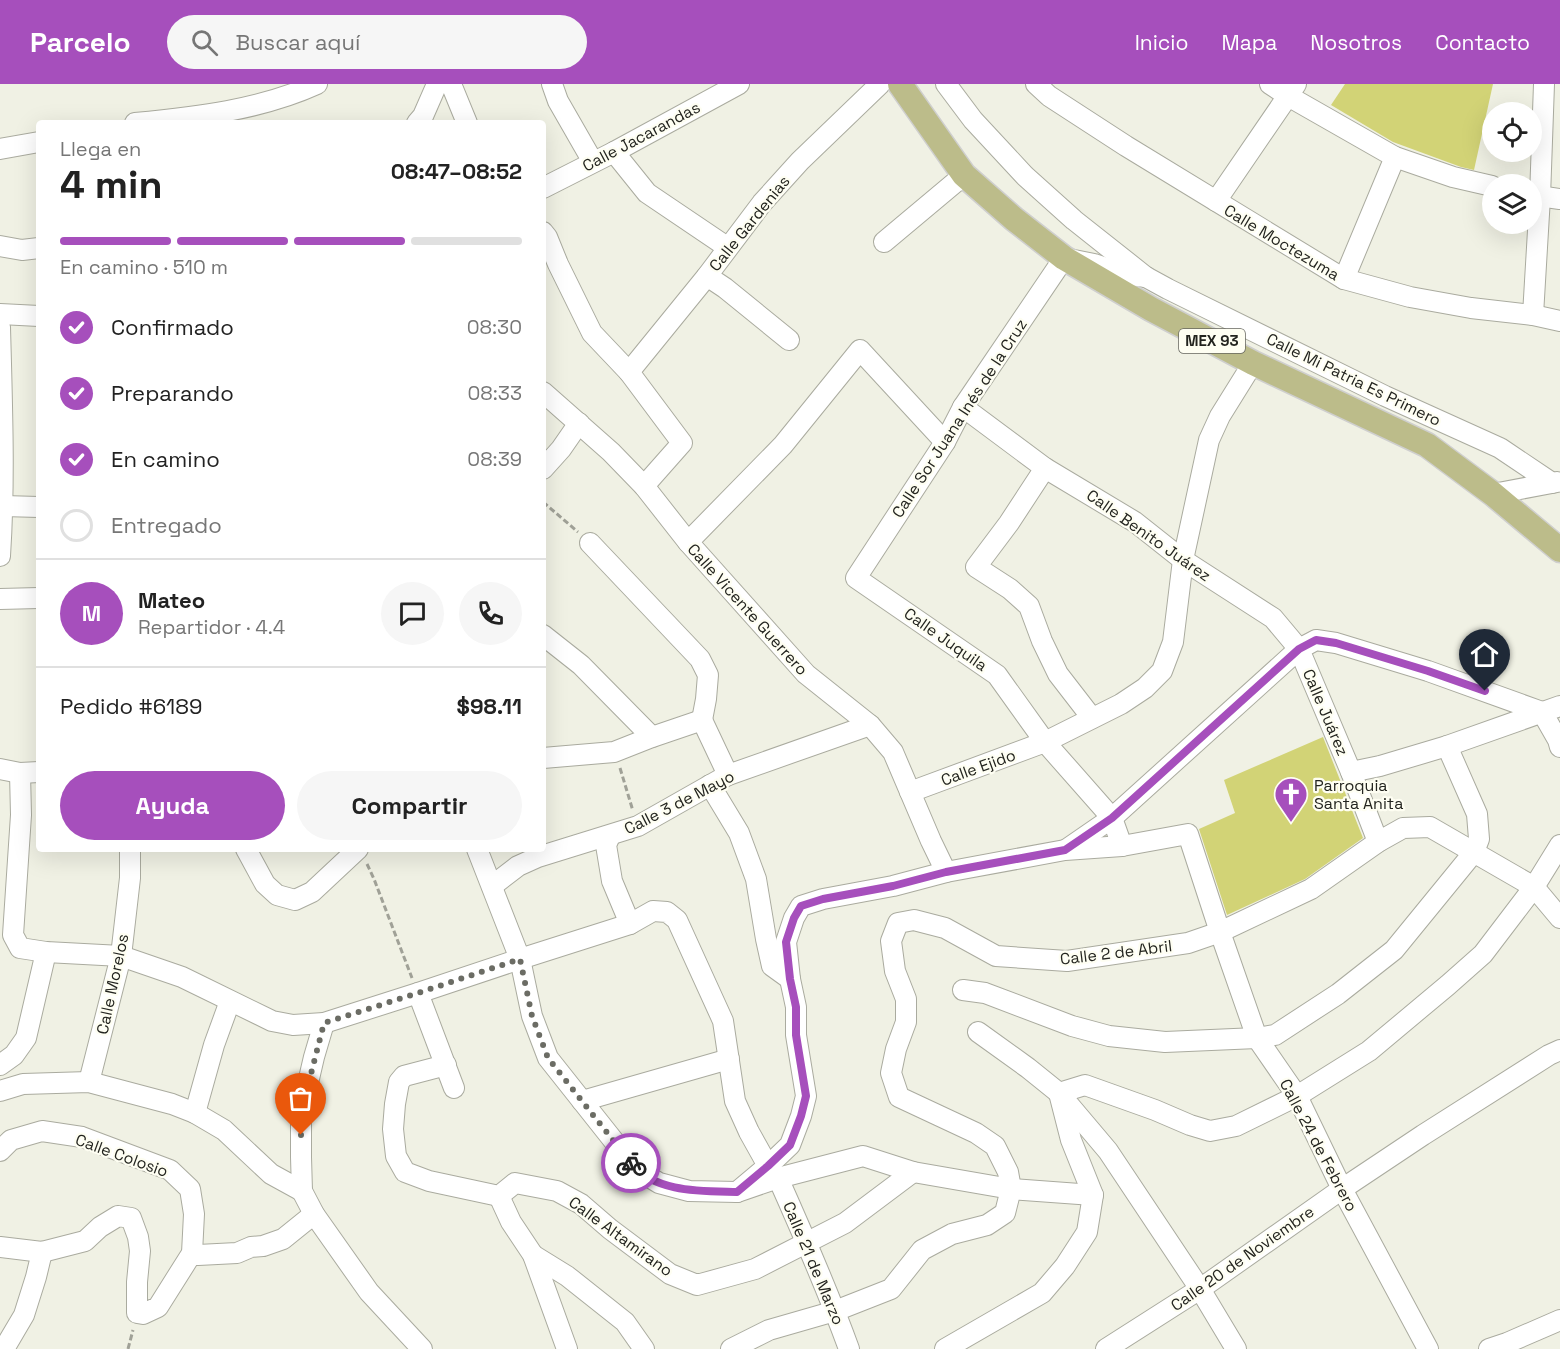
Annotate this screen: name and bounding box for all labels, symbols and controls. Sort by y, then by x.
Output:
search box [167,15,587,69]
text: Parcelo [30,24,131,60]
icon: search [188,26,221,59]
text: Buscar aquí [236,28,360,56]
text: Inicio [1135,29,1189,56]
text: Mapa [1222,29,1277,56]
text: Nosotros [1310,29,1402,56]
text: Contacto [1435,29,1530,56]
street label: Calle Jacarandas [579,97,704,176]
map controls [1482,102,1542,234]
button: locate [1482,102,1542,162]
text: Llega en [60,136,141,162]
text: 08:47–08:52 [391,157,522,185]
text: 4 min [60,160,162,209]
street label: Calle Gardenias [704,171,795,276]
button: layers [1482,174,1542,234]
street label: Calle Moctezuma [1220,200,1343,285]
text: En camino · 510 m [60,254,228,280]
icon: check [60,311,93,344]
text: Confirmado [111,313,234,341]
text: 08:30 [467,314,522,340]
street label: Calle Sor Juana Inés de la Cruz [887,315,1032,522]
street label: Calle Mi Patria Es Primero [1263,328,1444,431]
road number: MEX 93 [1179,329,1245,353]
icon: check [60,377,93,410]
text: Preparando [111,379,234,407]
text: 08:33 [468,380,522,406]
icon: check [60,443,93,476]
text: En camino [111,445,220,473]
text: 08:39 [467,446,522,472]
street label: Calle Benito Juárez [1082,485,1215,586]
text: Entregado [111,511,222,539]
street label: Calle Vicente Guerrero [683,539,812,680]
button: chat [381,582,444,645]
button: phone [459,582,522,645]
text: Mateo [138,586,205,614]
text: M [82,599,101,627]
street label: Calle Juquila [900,603,991,676]
text: Repartidor · 4.4 [138,614,285,640]
pin [1459,629,1510,691]
icon: home [1468,638,1501,671]
street label: Calle Juárez [1298,666,1353,759]
text: Pedido #6189 [60,692,202,720]
text: $98.11 [457,692,522,720]
street label: Calle Ejido [938,744,1018,791]
street label: Calle 3 de Mayo [621,766,738,839]
button: Ayuda [60,771,285,840]
button: Compartir [297,771,522,840]
place label: Parroquia Santa Anita [1314,775,1403,814]
church icon: Parroquia Santa Anita [1273,776,1309,823]
street label: Calle Morelos [92,932,133,1036]
street label: Calle 2 de Abril [1059,935,1173,970]
pin [275,1073,326,1135]
street label: Calle 24 de Febrero [1275,1075,1362,1215]
icon: bag [284,1082,317,1115]
street label: Calle Colosio [73,1129,171,1182]
courier [601,1133,661,1193]
icon: bike [615,1147,648,1180]
street label: Calle Altamirano [565,1192,677,1281]
street label: Calle 21 de Marzo [778,1198,849,1328]
street label: Calle 20 de Noviembre [1167,1201,1318,1316]

